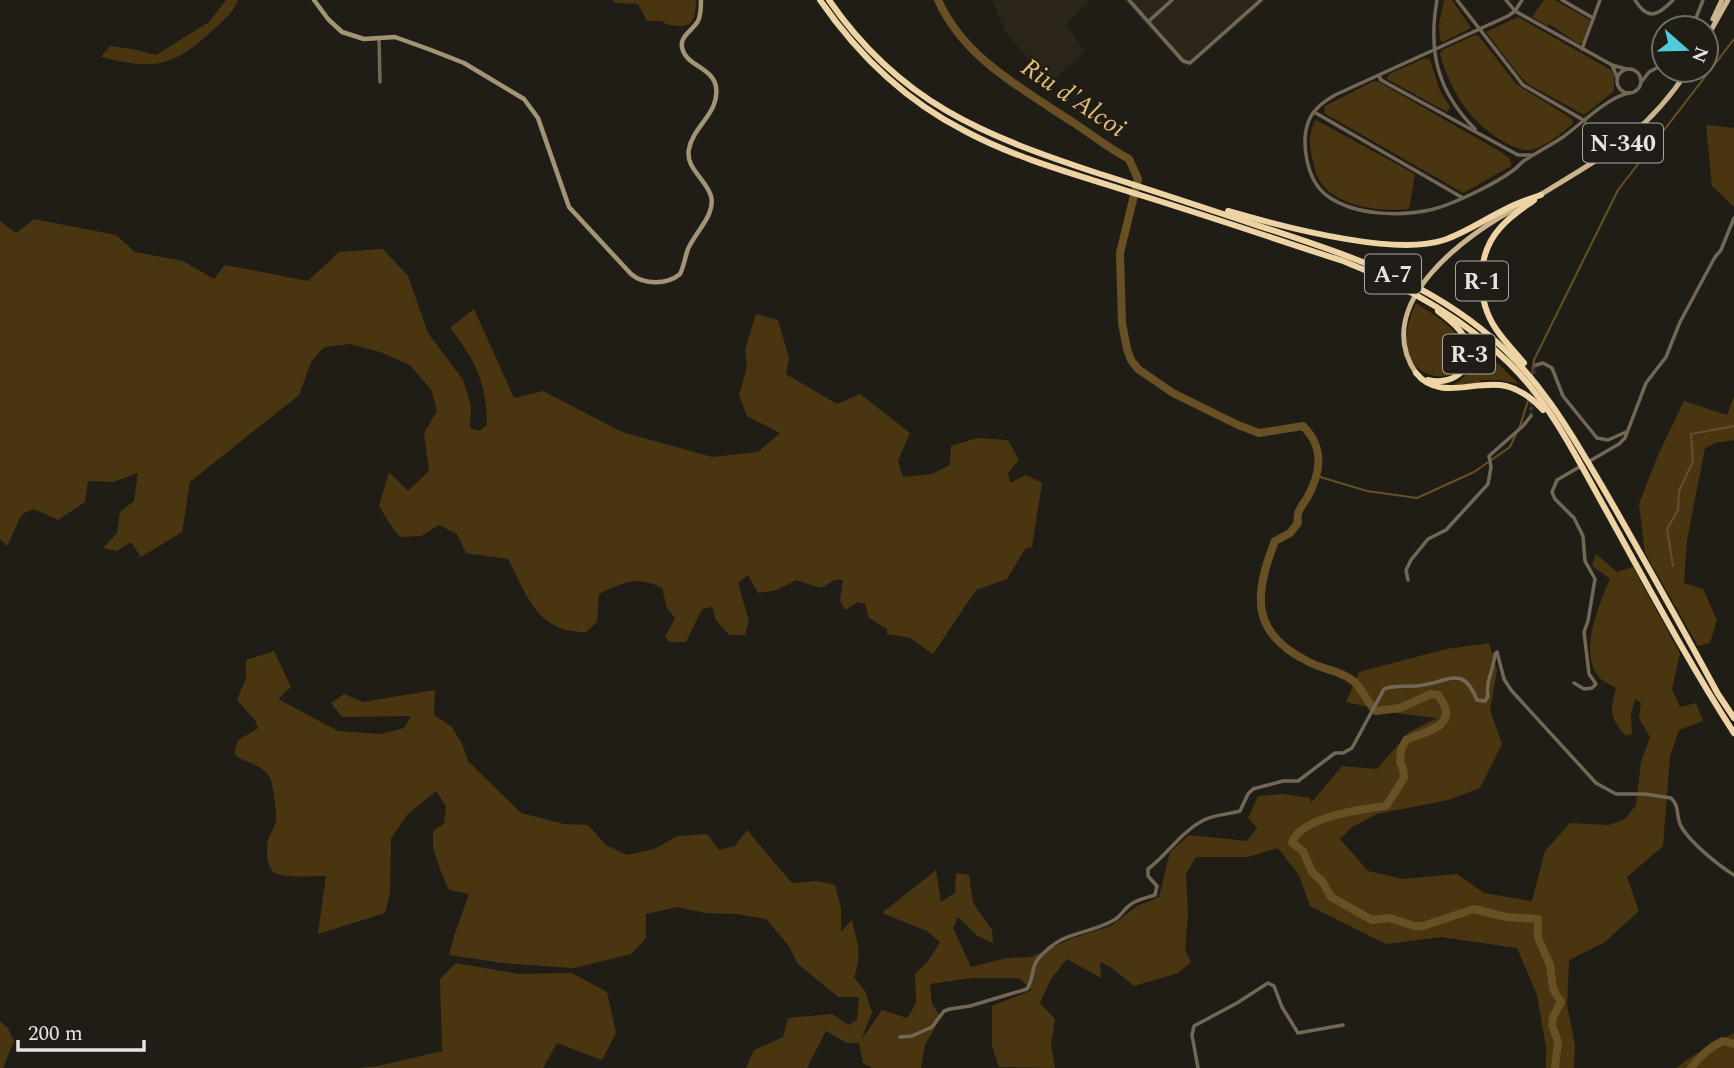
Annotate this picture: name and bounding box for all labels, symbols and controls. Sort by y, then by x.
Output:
north arrow [1650,14,1720,84]
text: N [1683,42,1716,67]
water label: Riu d'Alcoi [1013,48,1134,148]
road number: N-340 [1583,124,1663,162]
road number: A-7 [1365,255,1421,294]
road number: R-1 [1456,262,1508,300]
road number: R-3 [1443,334,1495,374]
scale bar [18,1009,144,1052]
text: 200 m [28,1018,83,1050]

